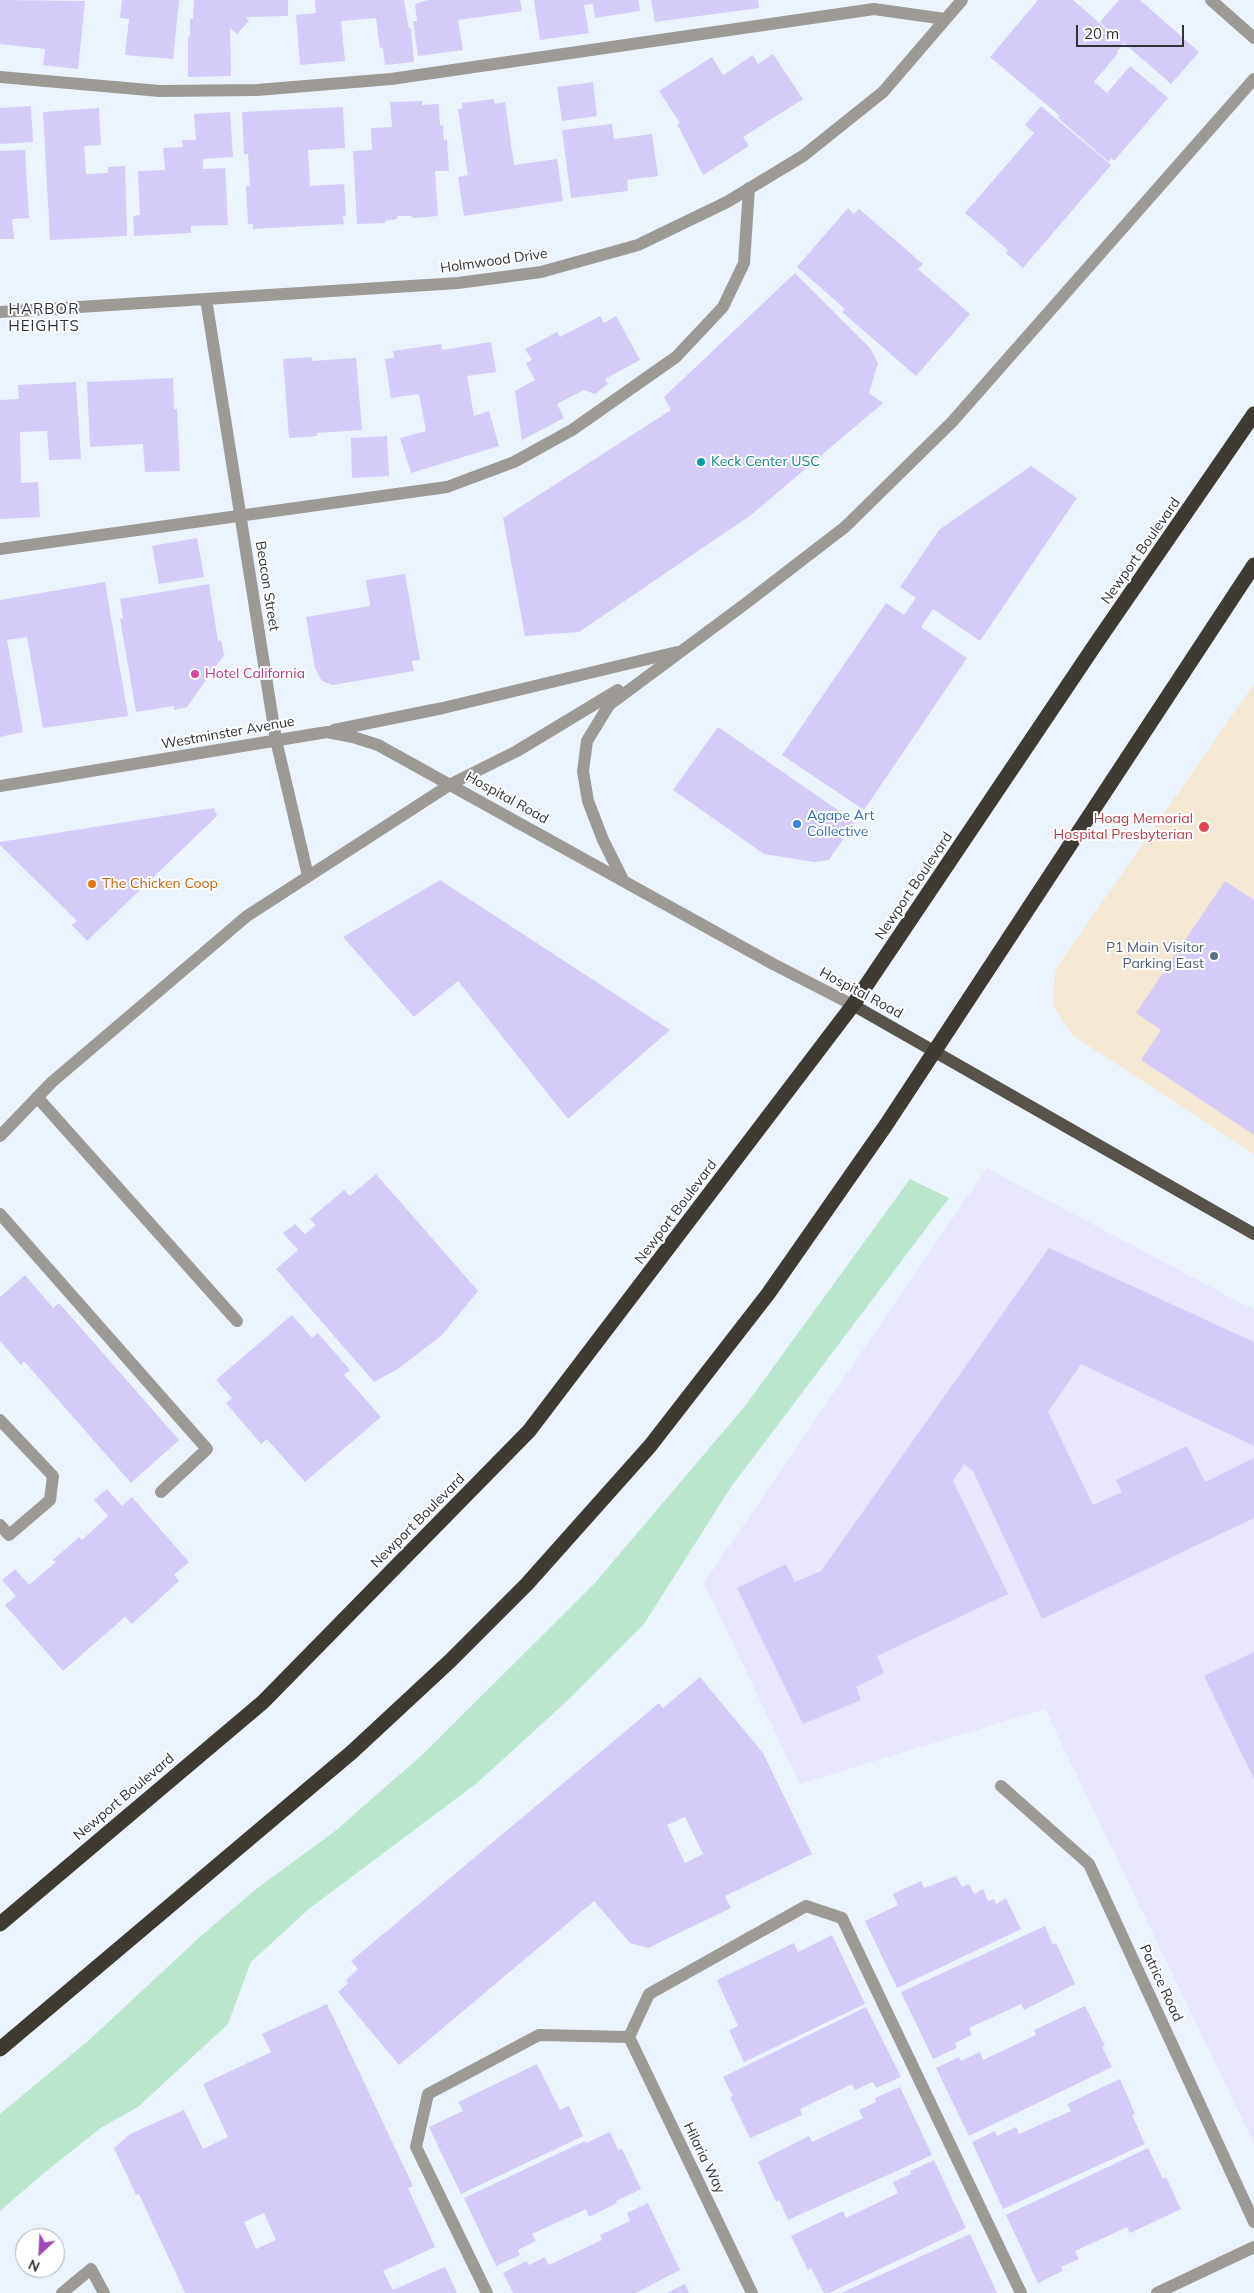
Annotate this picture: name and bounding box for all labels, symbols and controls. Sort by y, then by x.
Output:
scale bar [1079,15,1186,47]
text: 20 m [1084,24,1119,43]
street label: Holmwood Drive [439,245,549,277]
district label: HARBOR HEIGHTS [7,300,81,335]
place label: Keck Center USC [711,454,820,470]
marker: Keck Center USC [695,456,707,468]
street label: Newport Boulevard [1098,495,1184,607]
street label: Beacon Street [252,540,282,632]
place label: Hotel California [205,666,305,682]
marker: Hotel California [189,668,201,680]
street label: Westminster Avenue [160,713,296,753]
street label: Hospital Road [463,768,551,828]
place label: Agape Art Collective [807,808,874,840]
place label: Hoag Memorial Hospital Presbyterian [1053,811,1193,844]
marker: Agape Art Collective [791,818,803,830]
marker: Hoag Memorial Hospital Presbyterian [1197,820,1211,834]
street label: Newport Boulevard [872,829,956,943]
place label: The Chicken Coop [102,876,218,892]
marker: The Chicken Coop [86,878,98,890]
place label: P1 Main Visitor Parking East [1106,940,1204,972]
marker: P1 Main Visitor Parking East [1208,950,1220,962]
street label: Hospital Road [816,964,906,1022]
street label: Newport Boulevard [631,1157,721,1267]
street label: Newport Boulevard [367,1470,469,1572]
street label: Newport Boulevard [70,1750,178,1844]
street label: Patrice Road [1136,1942,1186,2024]
street label: Hilaria Way [680,2120,728,2196]
north arrow [15,2228,65,2278]
text: N [25,2255,43,2276]

